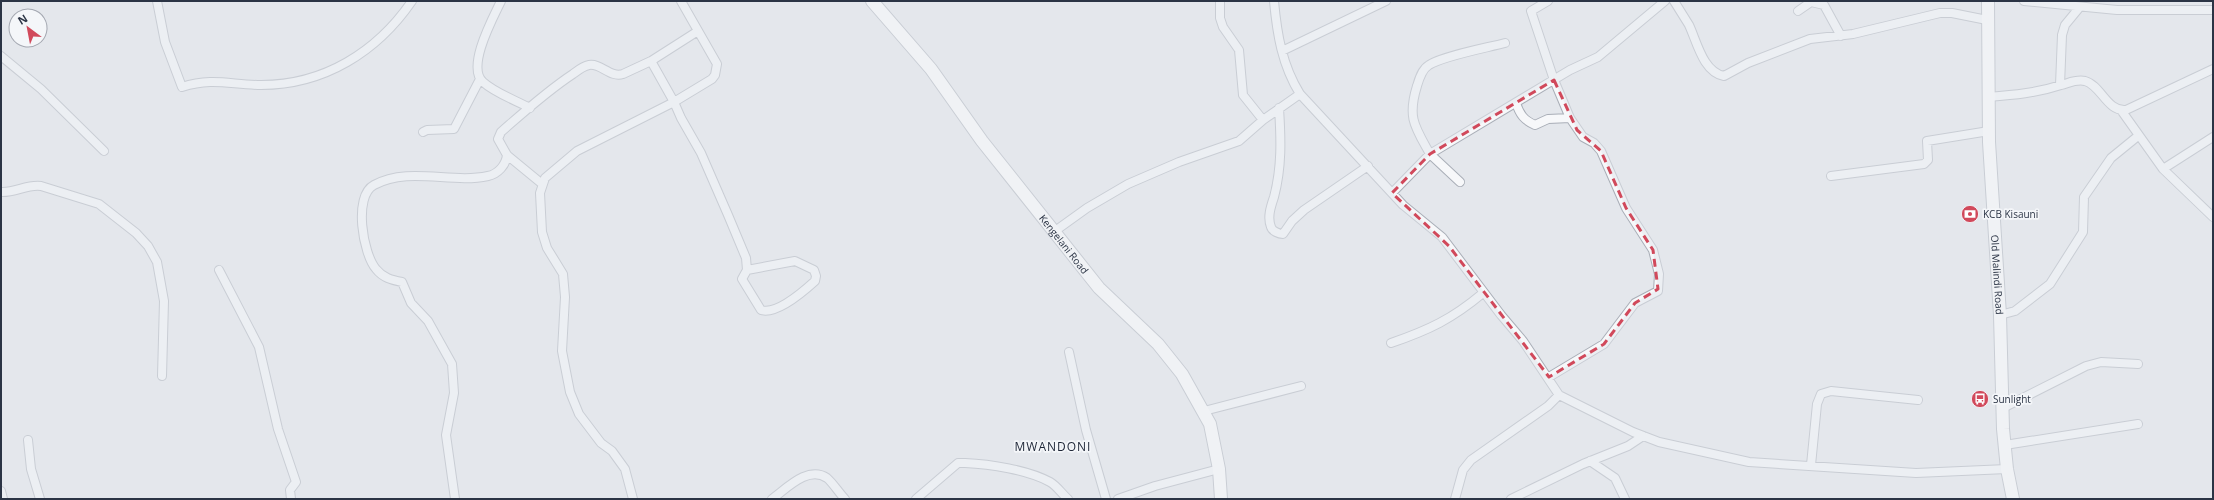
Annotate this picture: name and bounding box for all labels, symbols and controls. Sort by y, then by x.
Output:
north arrow [8,8,48,48]
text: N [15,10,30,28]
bank icon: KCB Kisauni [1960,204,1980,224]
place label: KCB Kisauni [1983,207,2038,221]
street label: Kengelani Road [1036,211,1092,277]
street label: Old Malindi Road [1988,234,2007,315]
bus stop icon: Sunlight [1970,389,1990,409]
place label: Sunlight [1993,392,2031,406]
district label: MWANDONI [1015,438,1091,455]

